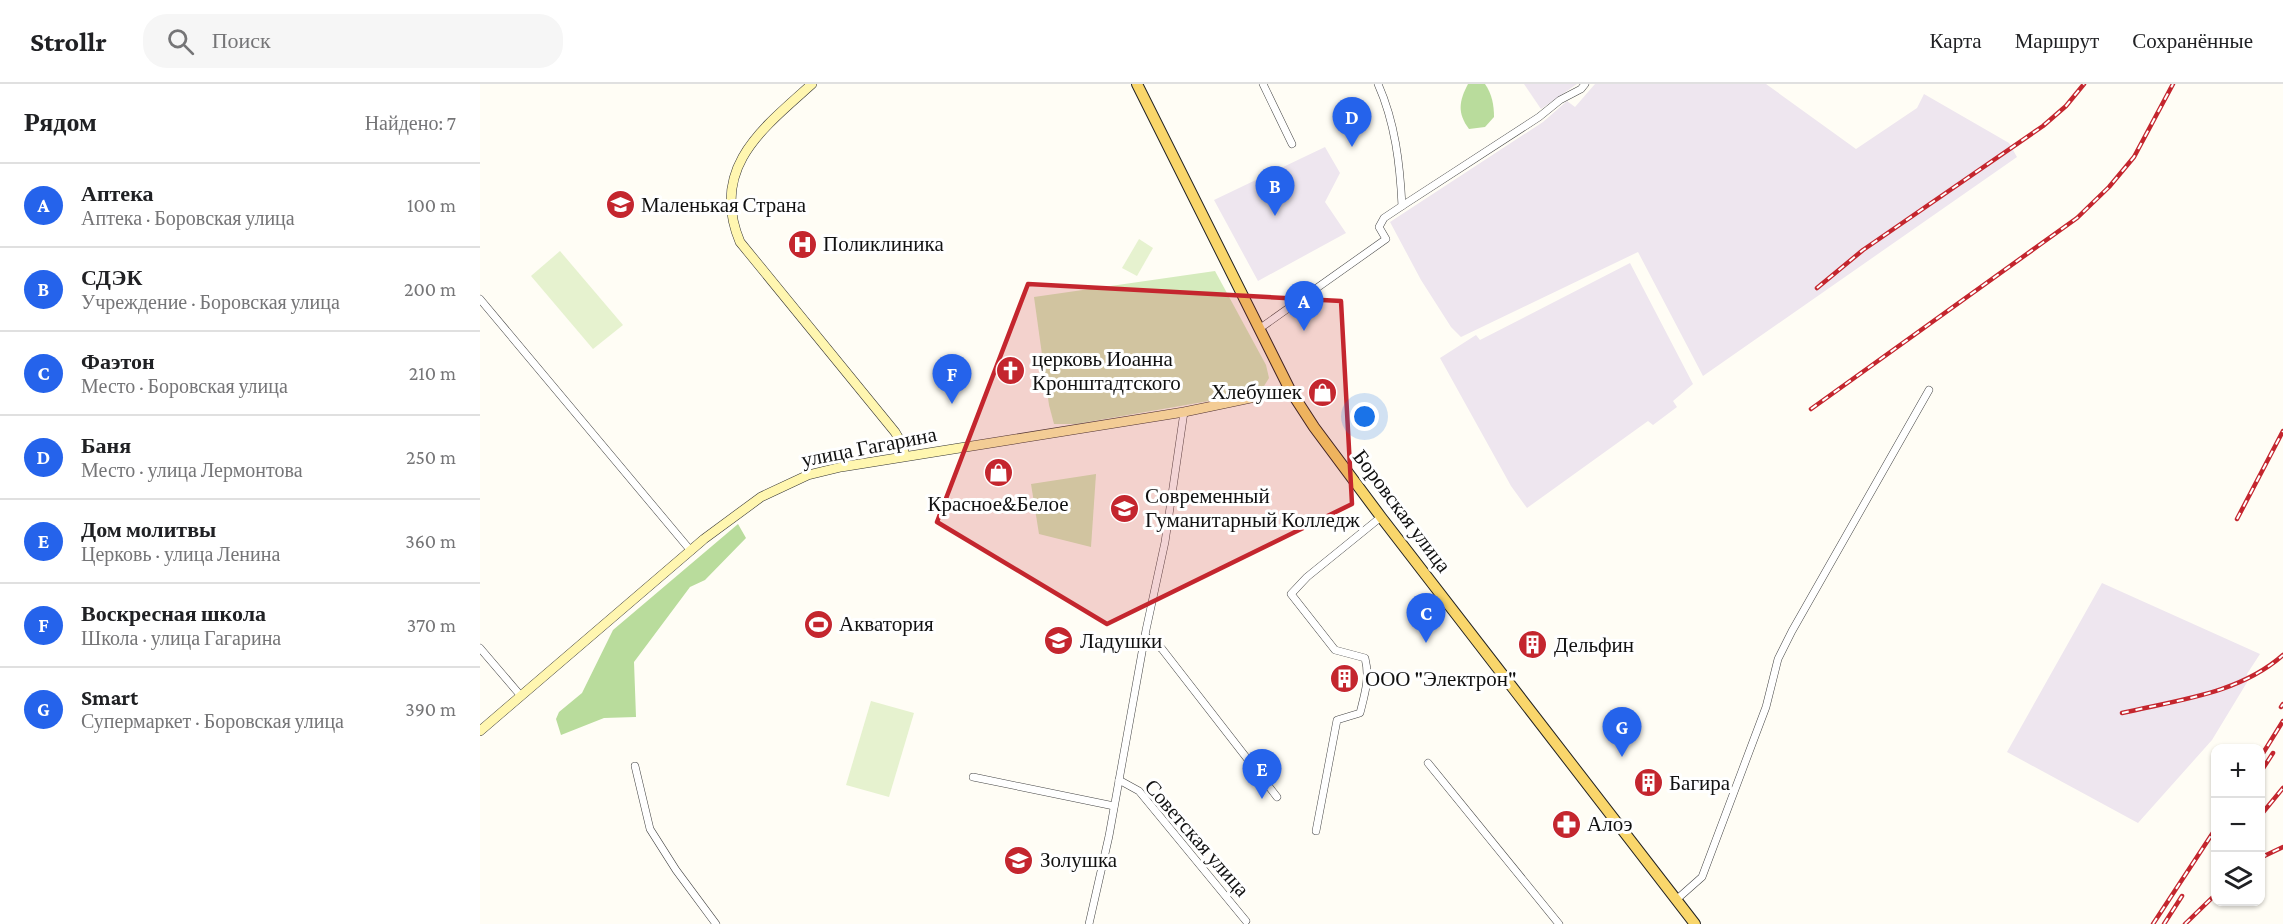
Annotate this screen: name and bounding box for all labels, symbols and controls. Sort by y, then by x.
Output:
search box [143,14,563,68]
icon: search [164,25,197,58]
text: Strollr [30,26,107,57]
text: Поиск [212,28,271,53]
text: Карта [1930,29,1982,53]
text: Маршрут [2015,29,2099,53]
text: Сохранённые [2132,29,2253,53]
pin: D [1332,98,1372,147]
text: Рядом [24,108,97,137]
text: Найдено: 7 [365,112,456,134]
pin: B [1256,166,1294,216]
text: Аптека [81,181,153,206]
school or university icon: Маленькая Страна [604,189,636,221]
place label: Маленькая Страна [641,193,807,217]
text: A [38,194,49,216]
text: 100 m [407,194,456,216]
text: Аптека · Боровская улица [81,207,295,229]
hospital icon: Поликлиника [786,228,818,260]
place label: Поликлиника [823,232,944,256]
text: СДЭК [81,265,142,290]
text: B [38,278,49,300]
text: 200 m [404,278,456,300]
pin: A [1284,282,1324,331]
text: Учреждение · Боровская улица [81,291,340,313]
place label: церковь Иоанна Кронштадтского [1032,347,1181,395]
text: Фаэтон [81,349,155,374]
pin: F [932,354,972,404]
church icon: церковь Иоанна Кронштадтского [995,355,1027,387]
text: C [37,362,50,384]
text: 210 m [409,362,456,384]
text: Место · Боровская улица [81,375,288,397]
shop icon: Хлебушек [1307,376,1339,408]
place label: Хлебушек [1211,380,1303,404]
your location [1350,402,1379,431]
street label: улица Гагарина [799,422,939,472]
text: Баня [81,433,131,458]
street label: Боровская улица [1348,445,1456,578]
text: D [37,446,50,468]
text: 250 m [406,446,456,468]
shop icon: Красное&Белое [982,457,1014,489]
text: Место · улица Лермонтова [81,459,303,481]
place label: Современный Гуманитарный Колледж [1145,484,1360,532]
place label: Красное&Белое [927,492,1069,516]
school or university icon: Современный Гуманитарный Колледж [1108,492,1140,524]
text: Дом молитвы [81,517,216,542]
text: E [38,530,49,552]
text: 360 m [405,530,456,552]
text: Церковь · улица Ленина [81,543,280,565]
pin: C [1406,594,1446,643]
text: Воскресная школа [81,601,266,626]
sports icon: Акватория [802,608,834,640]
place label: Акватория [839,612,934,636]
text: F [38,614,49,636]
text: 370 m [407,614,456,636]
school or university icon: Ладушки [1043,625,1075,657]
text: Школа · улица Гагарина [81,627,281,649]
place label: Ладушки [1080,629,1162,653]
building icon: Дельфин [1517,629,1549,661]
place label: Дельфин [1554,633,1634,657]
building icon: ООО "Электрон" [1328,663,1360,695]
place label: ООО "Электрон" [1365,667,1517,691]
text: Smart [81,685,138,710]
text: G [37,698,50,720]
text: 390 m [405,698,456,720]
pin: G [1602,708,1642,757]
text: Супермаркет · Боровская улица [81,710,344,732]
map controls [2211,744,2265,906]
button: + [2211,744,2265,798]
pin: E [1242,750,1282,799]
building icon: Багира [1632,767,1664,799]
place label: Багира [1669,771,1731,795]
street label: Советская улица [1140,775,1255,902]
button: − [2211,798,2265,852]
pharmacy icon: Алоэ [1550,808,1582,840]
place label: Алоэ [1587,812,1632,836]
school or university icon: Золушка [1003,844,1035,876]
place label: Золушка [1040,848,1118,872]
button: layers [2211,852,2265,906]

